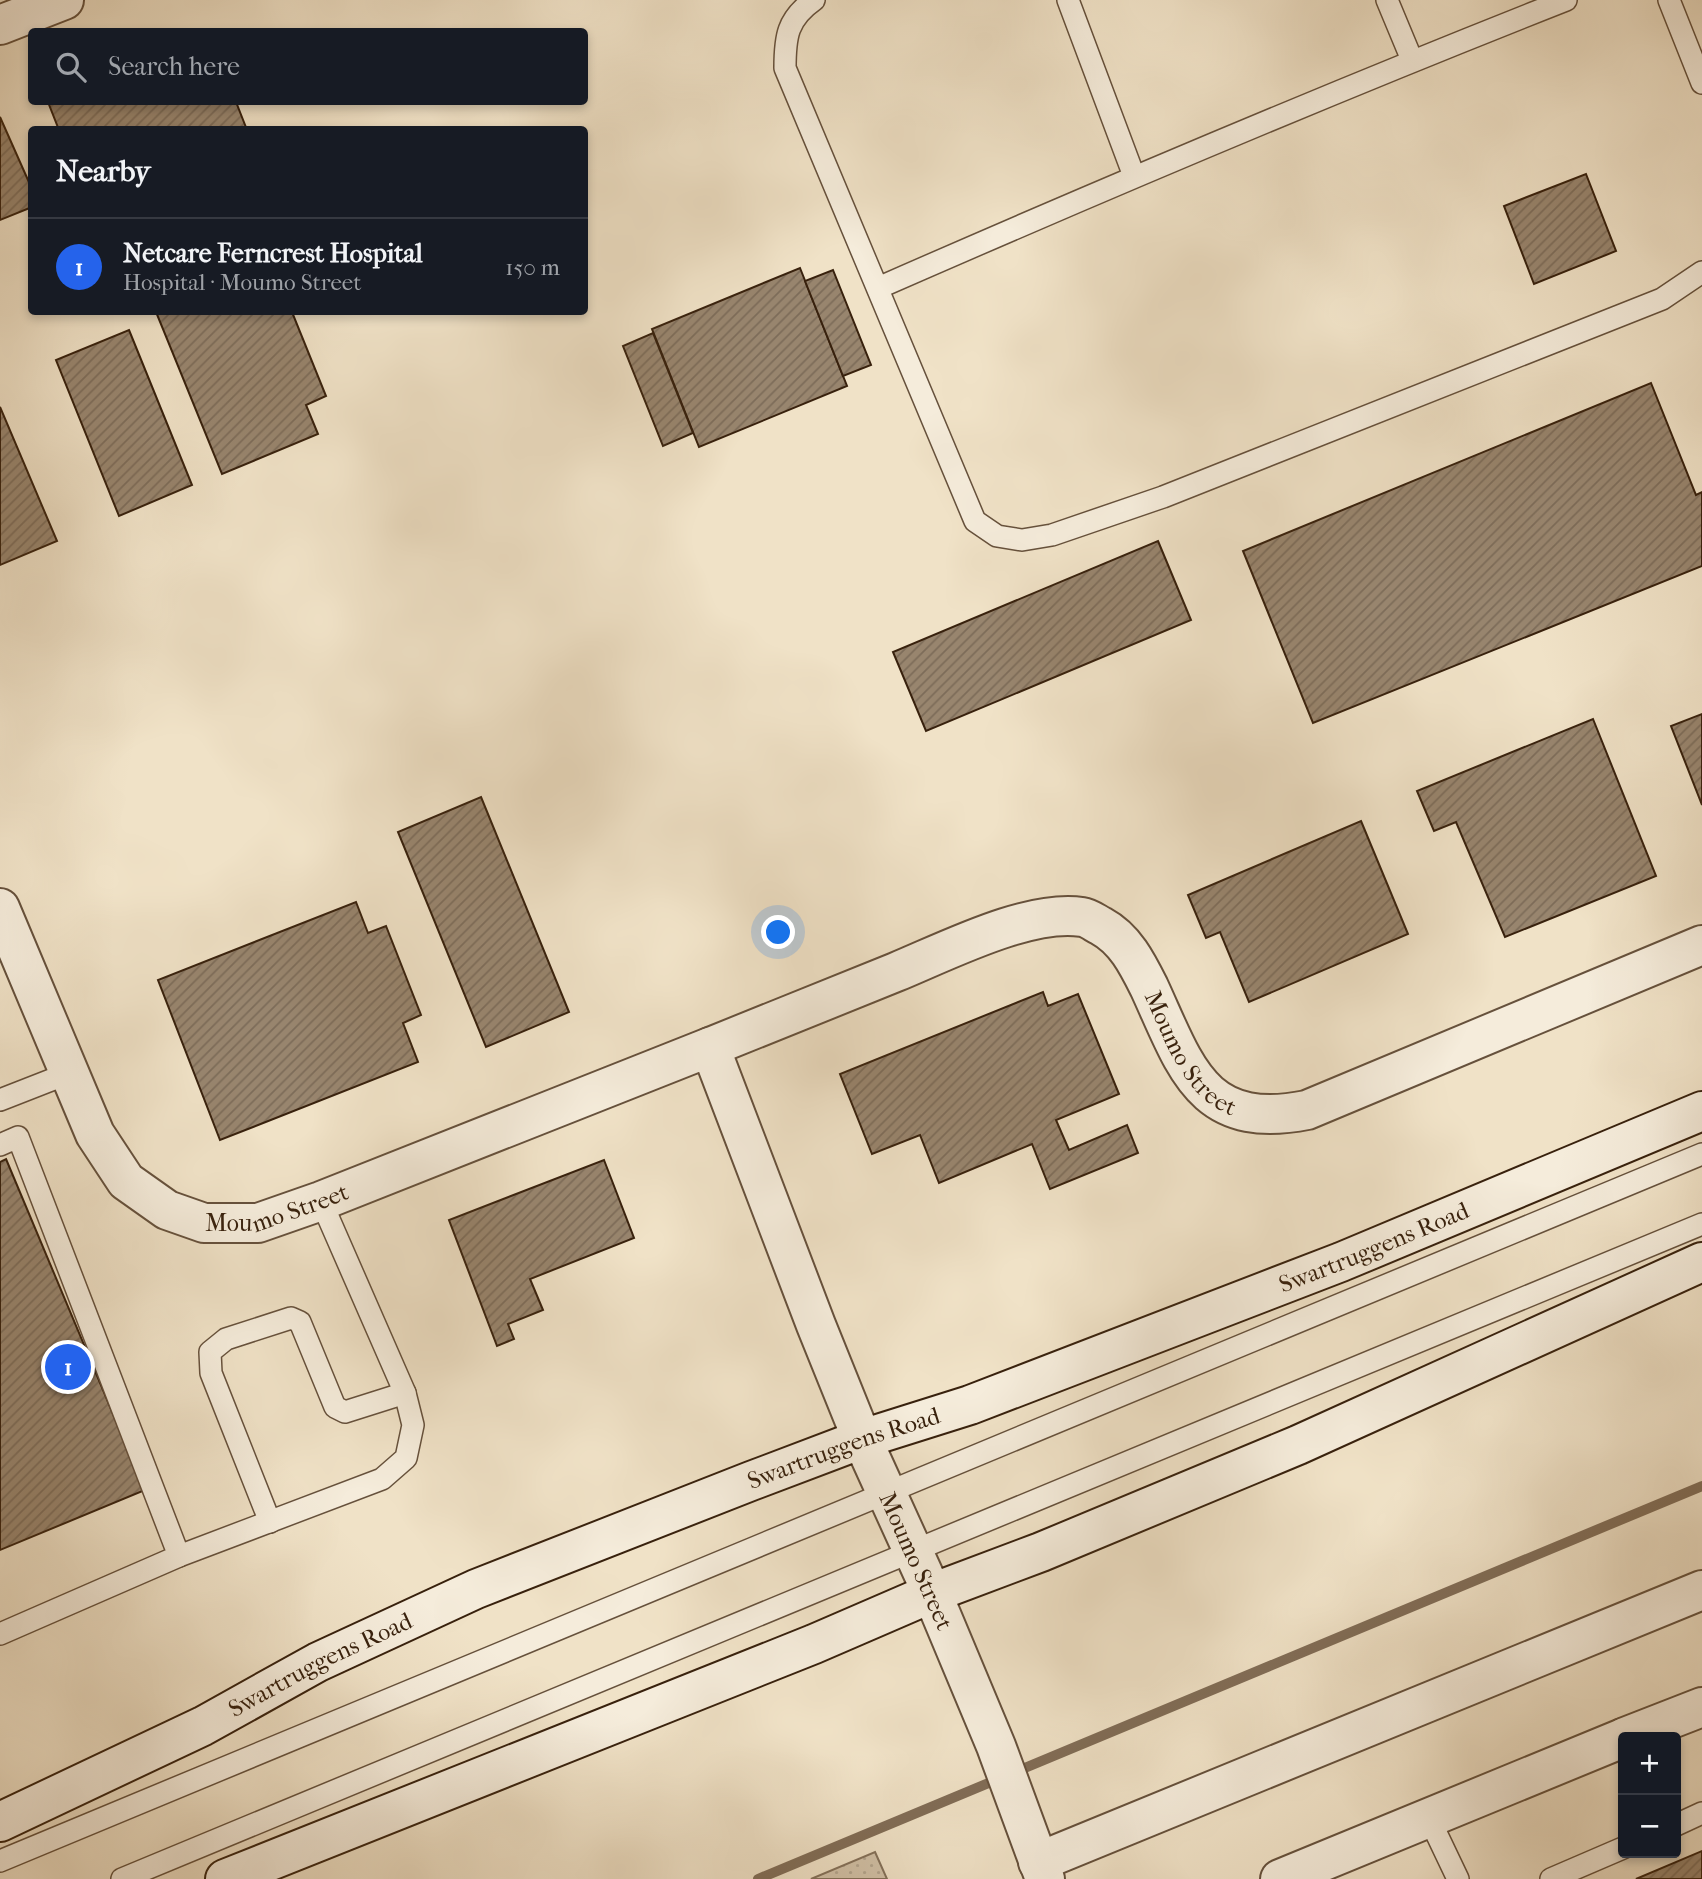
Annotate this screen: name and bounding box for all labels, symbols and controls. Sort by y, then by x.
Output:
search box [28,28,588,105]
icon: search [52,48,90,86]
text: Search here [108,51,240,82]
text: Nearby [56,154,151,189]
text: Netcare Ferncrest Hospital [123,238,423,269]
text: 1 [75,254,83,281]
text: 150 m [505,254,560,281]
text: Hospital · Moumo Street [123,269,361,296]
your location [761,915,795,949]
street label: Moumo Street [1139,987,1241,1122]
street label: Moumo Street [205,1177,353,1238]
street label: Swartruggens Road [1275,1196,1474,1299]
pin: 1 [45,1341,91,1393]
street label: Swartruggens Road [743,1401,944,1495]
street label: Moumo Street [873,1488,959,1635]
street label: Swartruggens Road [223,1606,417,1723]
map controls [1618,1732,1681,1858]
button: + [1618,1732,1681,1795]
button: − [1618,1795,1681,1858]

